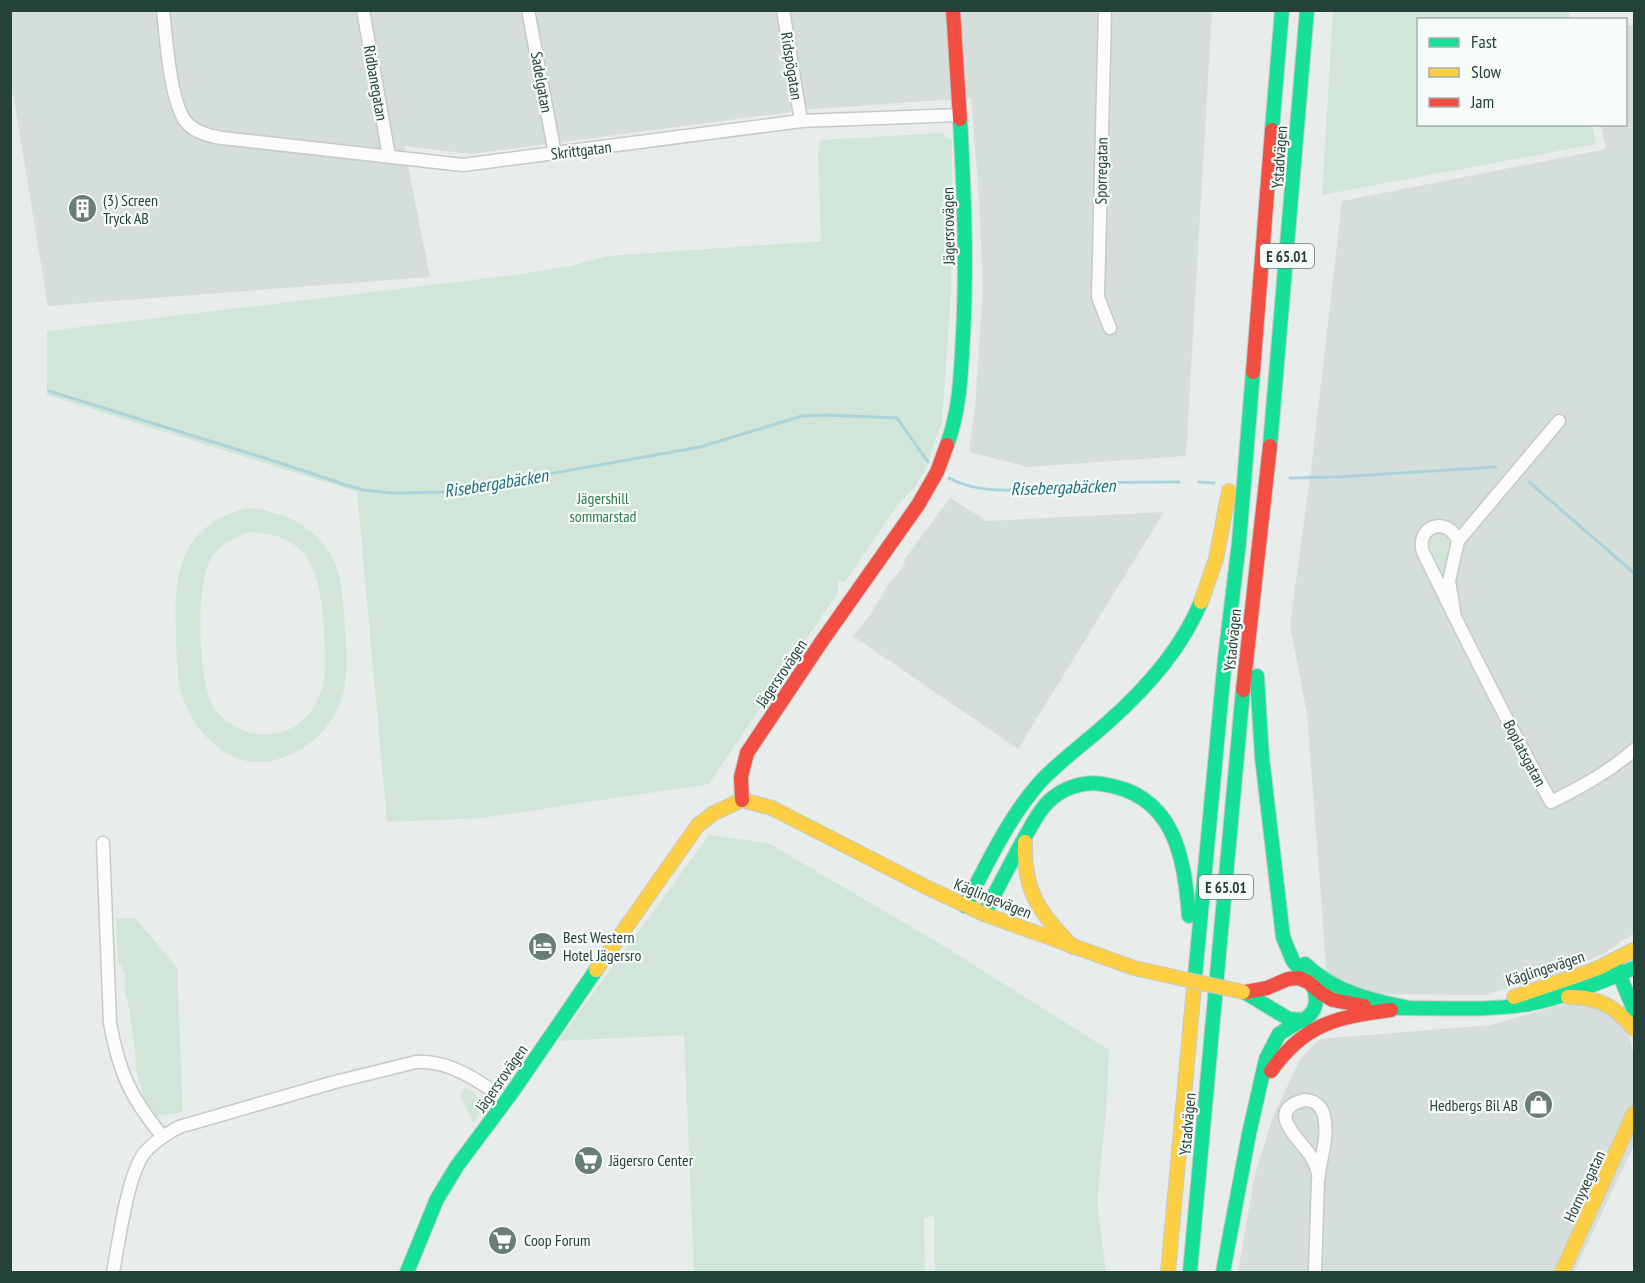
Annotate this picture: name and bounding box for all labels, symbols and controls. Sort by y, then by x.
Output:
legend [1417,18,1627,126]
text: Fast [1471,30,1497,53]
street label: Ridspögatan [777,31,807,101]
street label: Ridbanegatan [360,44,392,122]
street label: Sadelgatan [527,50,557,114]
text: Slow [1471,60,1502,83]
text: Jam [1470,90,1494,113]
street label: Ystadvägen [1267,125,1291,189]
street label: Skrittgatan [550,136,612,164]
street label: Sporregatan [1090,137,1112,205]
street label: Jägersrovägen [937,187,959,266]
place label: (3) Screen Tryck AB [103,190,158,228]
building icon: (3) Screen Tryck AB [66,193,98,225]
road number: E 65.01 [1260,244,1314,268]
water label: Risebergabäcken [442,463,551,503]
water label: Risebergabäcken [1010,474,1117,500]
park label: Jägershill sommarstad [569,488,637,526]
street label: Ystadvägen [1219,608,1245,672]
street label: Jägersrovägen [750,635,811,712]
street label: Boplatsgatan [1499,716,1551,790]
street label: Käglingevägen [951,873,1035,923]
road number: E 65.01 [1199,875,1253,899]
place label: Best Western Hotel Jägersro [563,927,641,965]
hotel icon: Best Western Hotel Jägersro [526,930,558,962]
street label: Käglingevägen [1503,946,1587,990]
street label: Jägersrovägen [470,1040,532,1116]
shop icon: Hedbergs Bil AB [1523,1089,1555,1121]
street label: Ystadvägen [1174,1092,1200,1156]
place label: Hedbergs Bil AB [1429,1095,1518,1115]
supermarket icon: Jägersro Center [572,1144,604,1176]
street label: Hornyxegatan [1559,1147,1609,1225]
place label: Jägersro Center [608,1150,694,1170]
supermarket icon: Coop Forum [487,1224,519,1256]
place label: Coop Forum [524,1230,590,1250]

